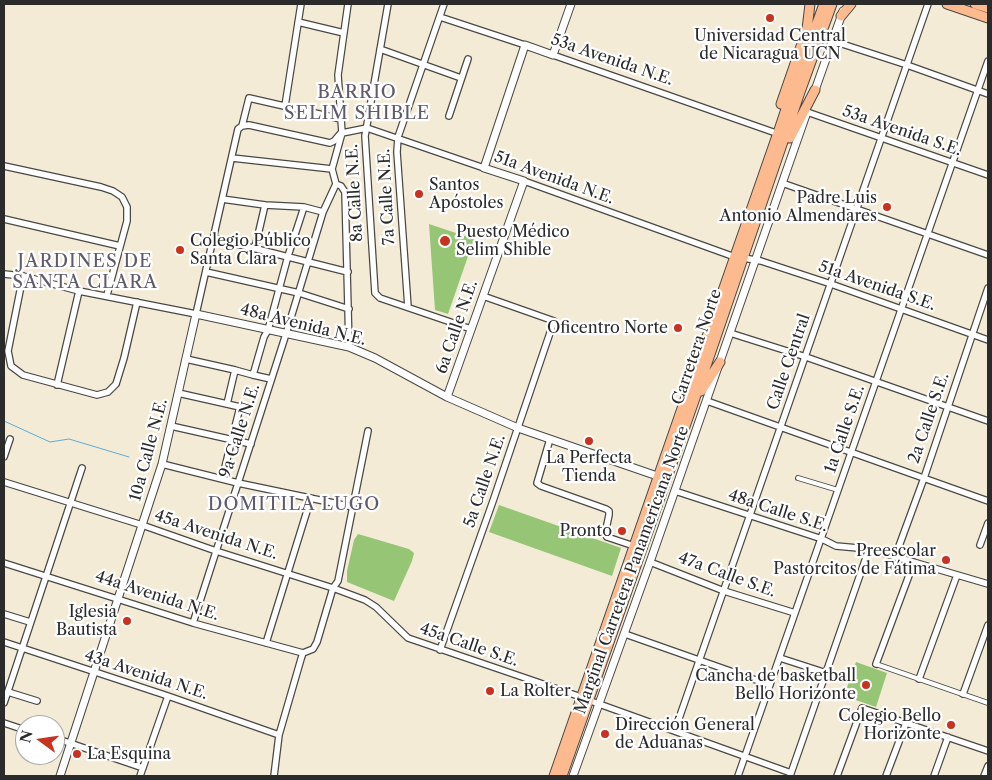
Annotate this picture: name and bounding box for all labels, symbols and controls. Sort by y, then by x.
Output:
marker: Universidad Central de Nicaragua UCN [764,12,776,24]
place label: Universidad Central de Nicaragua UCN [694,26,846,64]
street label: 53a Avenida N.E. [548,30,676,90]
district label: BARRIO SELIM SHIBLE [282,82,432,125]
street label: 53a Avenida S.E. [840,102,964,160]
street label: 8a Calle N.E. [343,144,367,242]
street label: 51a Avenida N.E. [492,147,616,209]
street label: 7a Calle N.E. [375,148,399,246]
place label: Santos Apóstoles [429,175,504,213]
marker: Santos Apóstoles [413,188,425,200]
place label: Padre Luis Antonio Almendares [720,188,877,226]
marker: Padre Luis Antonio Almendares [881,201,893,213]
place label: Puesto Médico Selim Shible [456,222,570,260]
place label: Colegio Público Santa Clara [190,231,311,269]
marker: Puesto Médico Selim Shible [438,234,452,248]
marker: Colegio Público Santa Clara [174,244,186,256]
district label: JARDINES DE SANTA CLARA [11,251,159,294]
street label: 51a Avenida S.E. [816,257,938,315]
street label: 6a Calle N.E. [432,278,482,376]
street label: Carretera Norte [668,287,726,407]
street label: 48a Avenida N.E. [238,300,368,350]
street label: Calle Central [764,311,814,413]
place label: Oficentro Norte [547,318,668,338]
marker: Oficentro Norte [672,322,684,334]
street label: 2a Calle S.E. [905,370,953,466]
street label: 9a Calle N.E. [216,381,264,481]
street label: 1a Calle S.E. [821,382,869,476]
street label: 10a Calle N.E. [126,397,172,503]
street label: Marginal Carretera Panamericana Norte [571,423,693,717]
street label: 5a Calle N.E. [460,432,510,530]
marker: La Perfecta Tienda [583,435,595,447]
place label: La Perfecta Tienda [546,448,632,486]
street label: 48a Calle S.E. [726,486,830,536]
district label: DOMITILA LUGO [206,494,382,516]
street label: 45a Avenida N.E. [152,506,280,564]
place label: Pronto [560,521,612,541]
marker: Pronto [616,525,628,537]
place label: Preescolar Pastorcitos de Fátima [773,541,936,579]
street label: 47a Calle S.E. [676,548,778,602]
marker: Preescolar Pastorcitos de Fátima [940,554,952,566]
street label: 44a Avenida N.E. [93,567,221,625]
place label: Iglesia Bautista [56,602,117,640]
marker: Iglesia Bautista [121,615,133,627]
street label: 45a Calle S.E. [417,619,521,671]
street label: 43a Avenida N.E. [82,646,210,704]
place label: Cancha de basketball Bello Horizonte [695,666,856,704]
marker: Cancha de basketball Bello Horizonte [860,679,872,691]
place label: La Rolter [500,681,571,701]
marker: La Rolter [484,685,496,697]
place label: Colegio Bello Horizonte [838,706,941,744]
north arrow [15,715,65,765]
place label: Dirección General de Aduanas [615,715,755,753]
marker: Colegio Bello Horizonte [945,719,957,731]
marker: Dirección General de Aduanas [599,728,611,740]
text: N [16,729,37,745]
place label: La Esquina [87,744,171,764]
marker: La Esquina [71,748,83,760]

